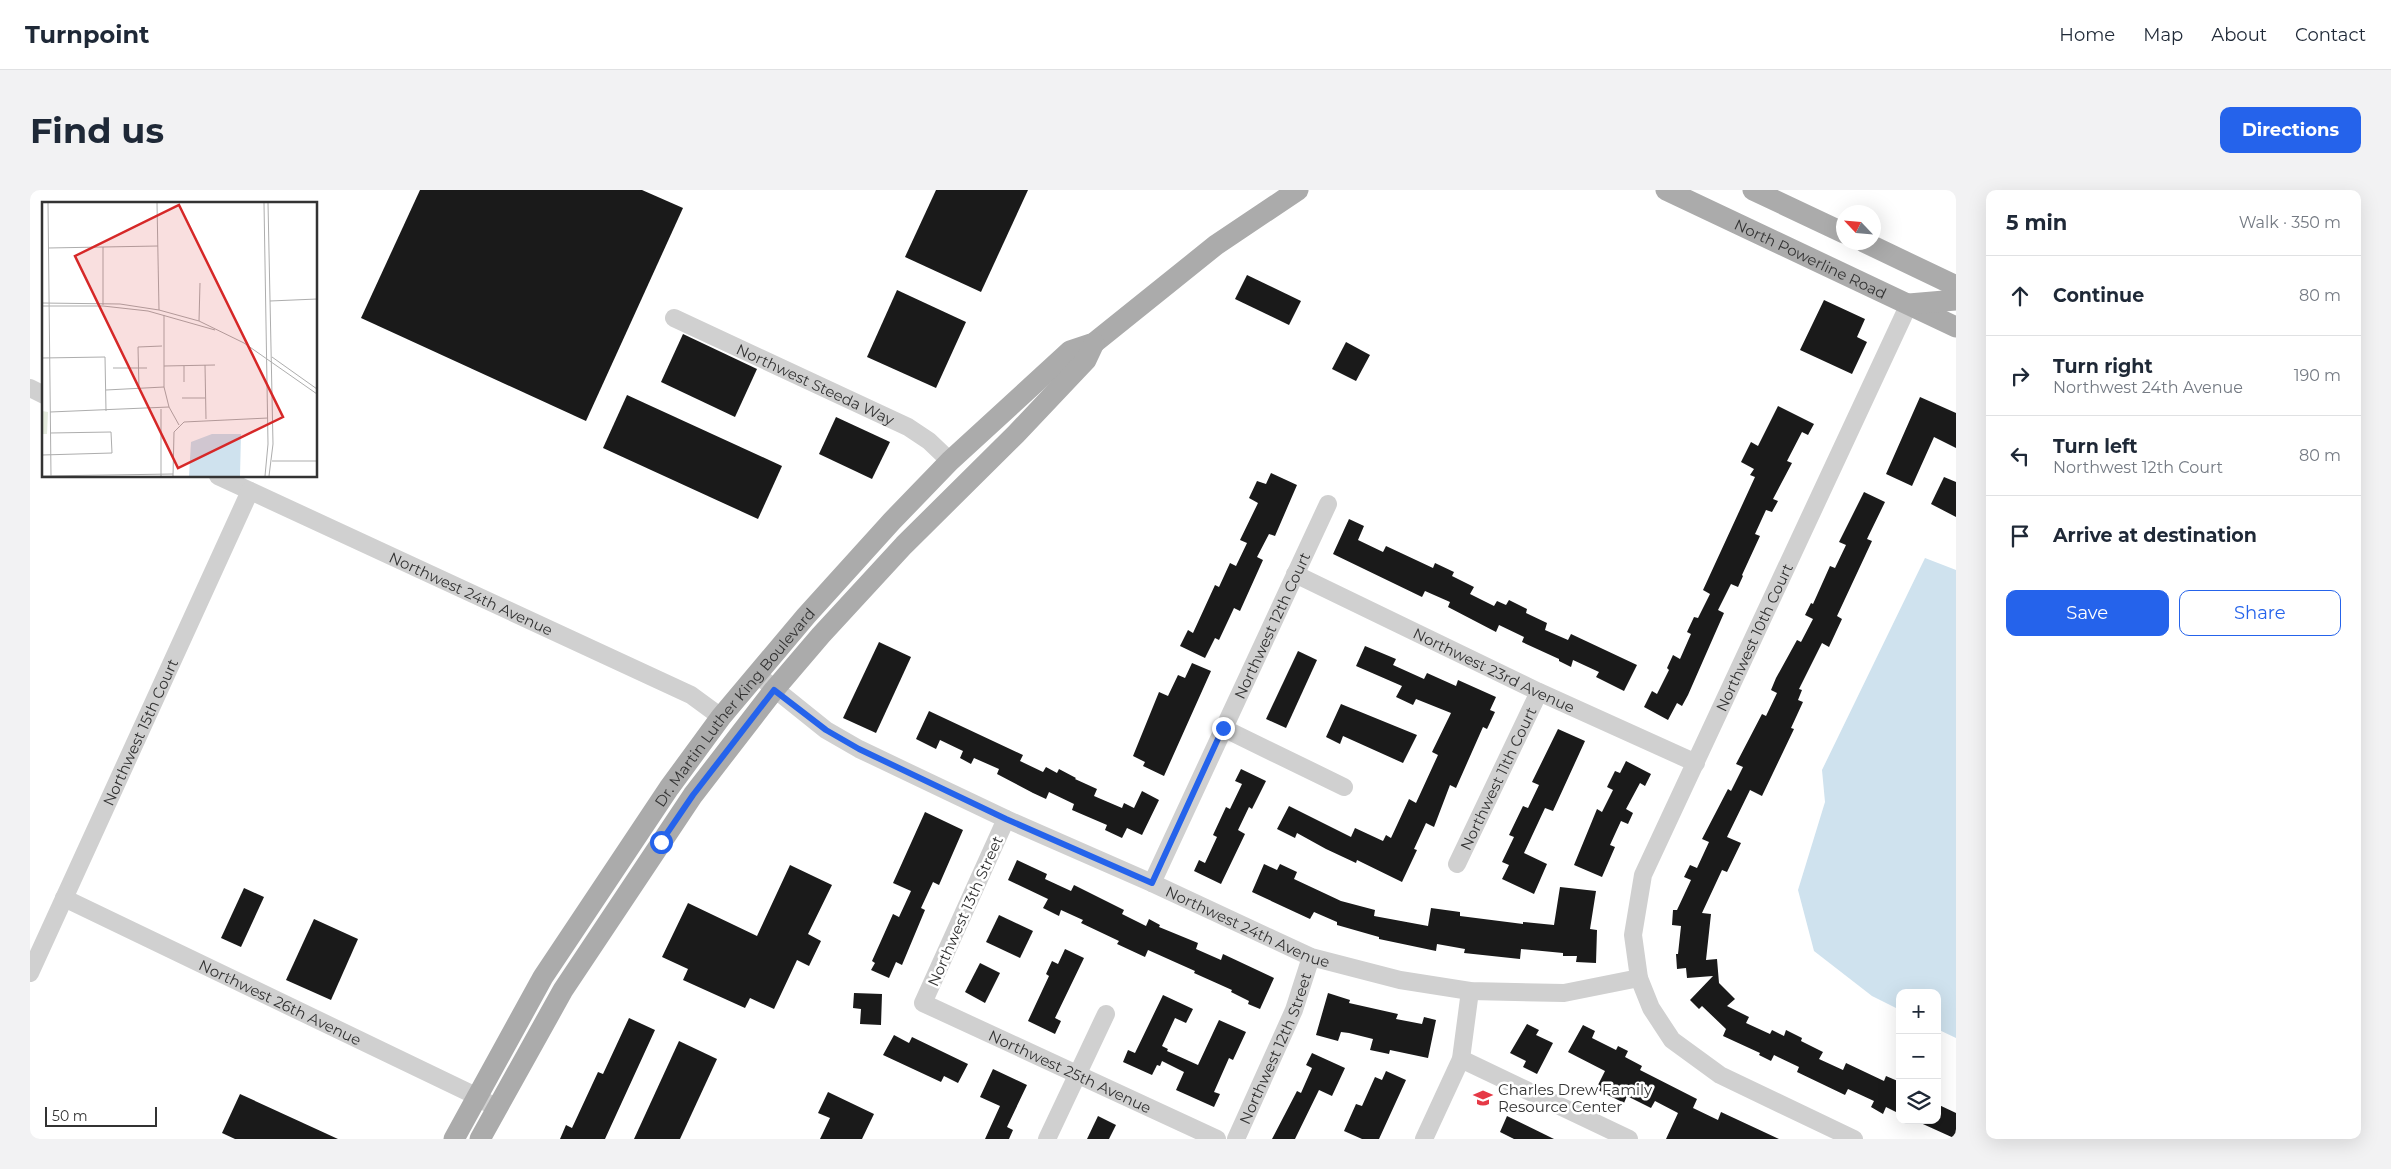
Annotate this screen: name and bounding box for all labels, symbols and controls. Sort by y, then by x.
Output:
text: Turnpoint [25,20,149,49]
text: Home [2059,24,2115,46]
text: Map [2143,24,2183,46]
text: About [2211,24,2267,46]
text: Contact [2295,24,2366,46]
button: Directions [2220,107,2361,153]
text: Find us [30,109,164,152]
inset map [42,202,318,478]
north arrow [1836,205,1881,250]
text: 5 min [2006,210,2067,235]
text: Walk · 350 m [2239,213,2341,232]
street label: North Powerline Road [1731,214,1890,302]
icon: ahead [2006,282,2034,310]
text: Continue [2053,284,2144,307]
text: 80 m [2299,286,2341,305]
street label: Northwest Steeda Way [733,339,898,429]
text: Turn right [2053,355,2153,378]
icon: right [2006,362,2034,390]
text: 190 m [2294,366,2341,385]
text: Northwest 24th Avenue [2053,378,2243,397]
text: Turn left [2053,435,2138,458]
icon: left [2006,442,2034,470]
text: 80 m [2299,446,2341,465]
text: Northwest 12th Court [2053,458,2223,477]
icon: arrive [2006,522,2034,550]
text: Arrive at destination [2053,524,2257,547]
street label: Northwest 24th Avenue [386,547,556,639]
street label: Northwest 12th Court [1229,549,1314,702]
street label: Northwest 10th Court [1711,560,1796,714]
button: Save [2006,590,2169,636]
button: Share [2179,590,2341,636]
street label: Dr. Martin Luther King Boulevard [650,603,819,810]
street label: Northwest 23rd Avenue [1410,623,1578,716]
street label: Northwest 15th Court [98,655,182,808]
street label: Northwest 11th Court [1456,704,1540,853]
route end [1212,717,1235,740]
route start [650,831,673,854]
street label: Northwest 13th Street [923,833,1007,989]
street label: Northwest 24th Avenue [1163,881,1332,971]
street label: Northwest 26th Avenue [196,955,365,1049]
street label: Northwest 12th Street [1235,970,1315,1127]
map controls [1896,989,1941,1124]
button: + [1896,989,1941,1034]
street label: Northwest 25th Avenue [986,1025,1155,1117]
button: − [1896,1034,1941,1079]
button: layers [1896,1079,1941,1124]
place label: Charles Drew Family Resource Center [1498,1080,1653,1116]
school or university icon: Charles Drew Family Resource Center [1472,1087,1494,1109]
scale bar [45,1104,158,1127]
text: 50 m [52,1107,88,1125]

